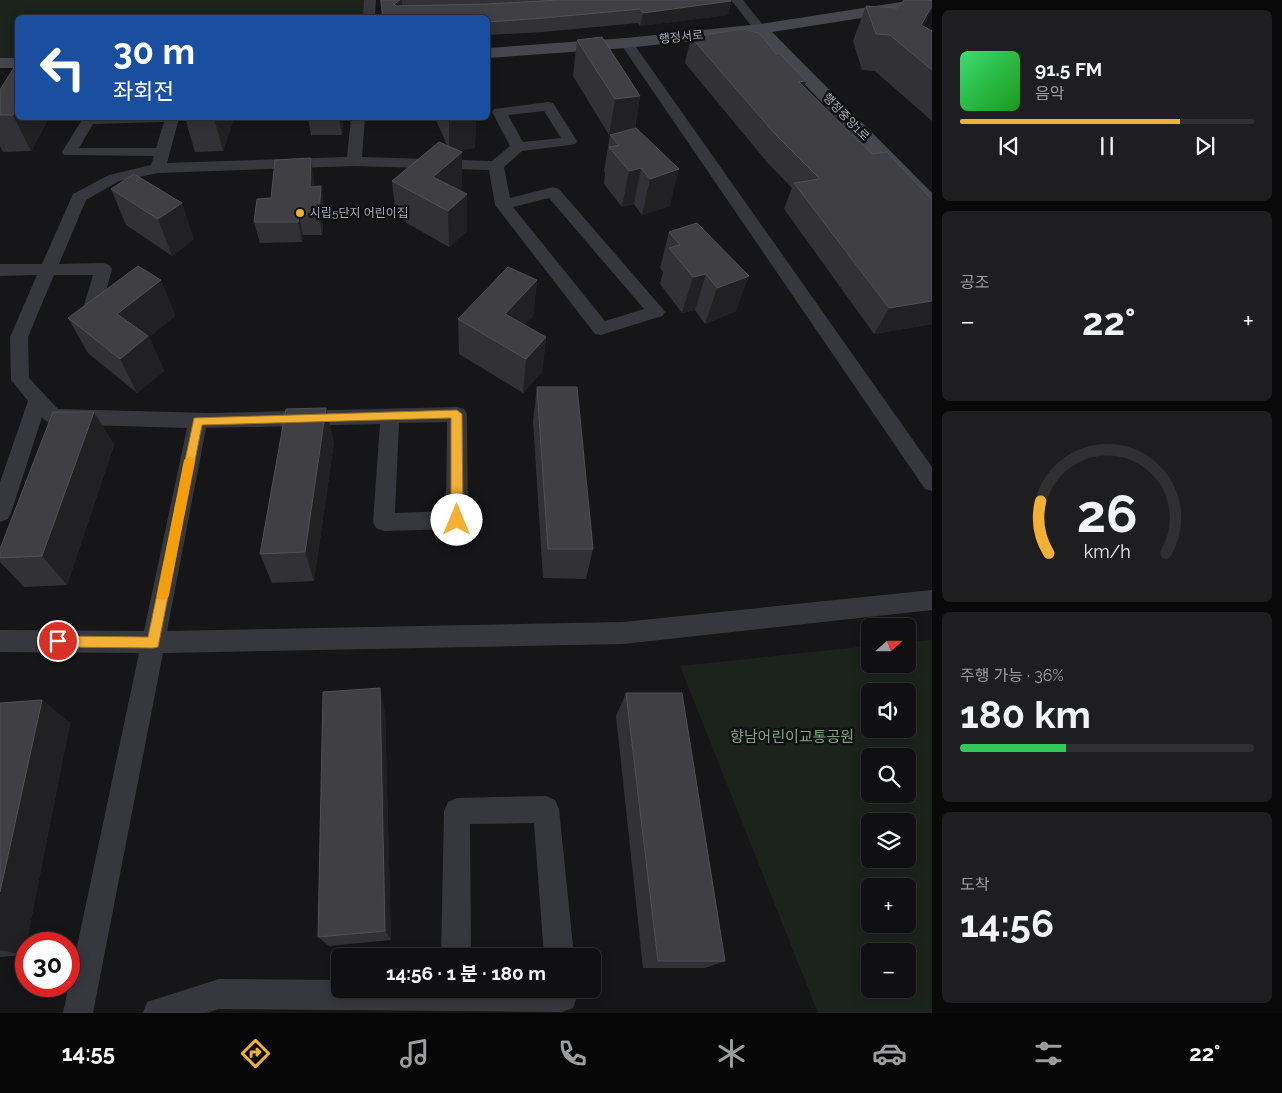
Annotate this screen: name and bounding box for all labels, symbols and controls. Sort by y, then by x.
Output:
street label: 행정서로 [658,28,704,46]
text: 30 m [113,31,195,72]
icon: left [30,35,95,100]
text: 91.5 FM [1035,58,1102,80]
text: 좌회전 [113,78,174,104]
text: 음악 [1035,84,1064,103]
street label: 행정중앙1로 [820,90,872,144]
icon: previous [995,132,1023,160]
icon: pause [1093,132,1121,160]
icon: next [1191,132,1219,160]
place label: 시립5단지 어린이집 [310,206,408,220]
marker: 시립5단지 어린이집 [294,207,306,219]
text: 공조 [960,273,989,292]
text: 22° [1082,299,1135,344]
text: − [960,305,975,338]
text: + [1242,305,1254,338]
text: 26 [1077,483,1137,544]
position arrow [430,493,482,545]
text: km/h [1083,541,1131,562]
north arrow [861,618,916,672]
map controls [861,618,916,998]
pin [37,620,79,662]
icon: arrive [44,627,72,655]
text: 주행 가능 · 36% [960,666,1064,685]
button: sound [861,683,916,738]
text: 180 km [960,692,1091,737]
park label: 향남어린이교통공원 [730,728,854,746]
button: search [861,748,916,803]
button: layers [861,813,916,868]
text: 도착 [960,875,989,894]
button: + [861,878,916,933]
text: 14:56 [960,901,1054,946]
speed limit sign: 30 [15,932,80,997]
button: − [861,943,916,998]
text: 14:56 · 1 분 · 180 m [386,962,546,984]
icon: directions [238,1036,273,1071]
icon: music [397,1036,432,1071]
icon: phone [555,1036,590,1071]
icon: climate [714,1036,749,1071]
icon: car [872,1036,907,1071]
icon: filters [1031,1036,1066,1071]
text: 14:55 [62,1040,115,1066]
text: 22° [1189,1040,1220,1066]

